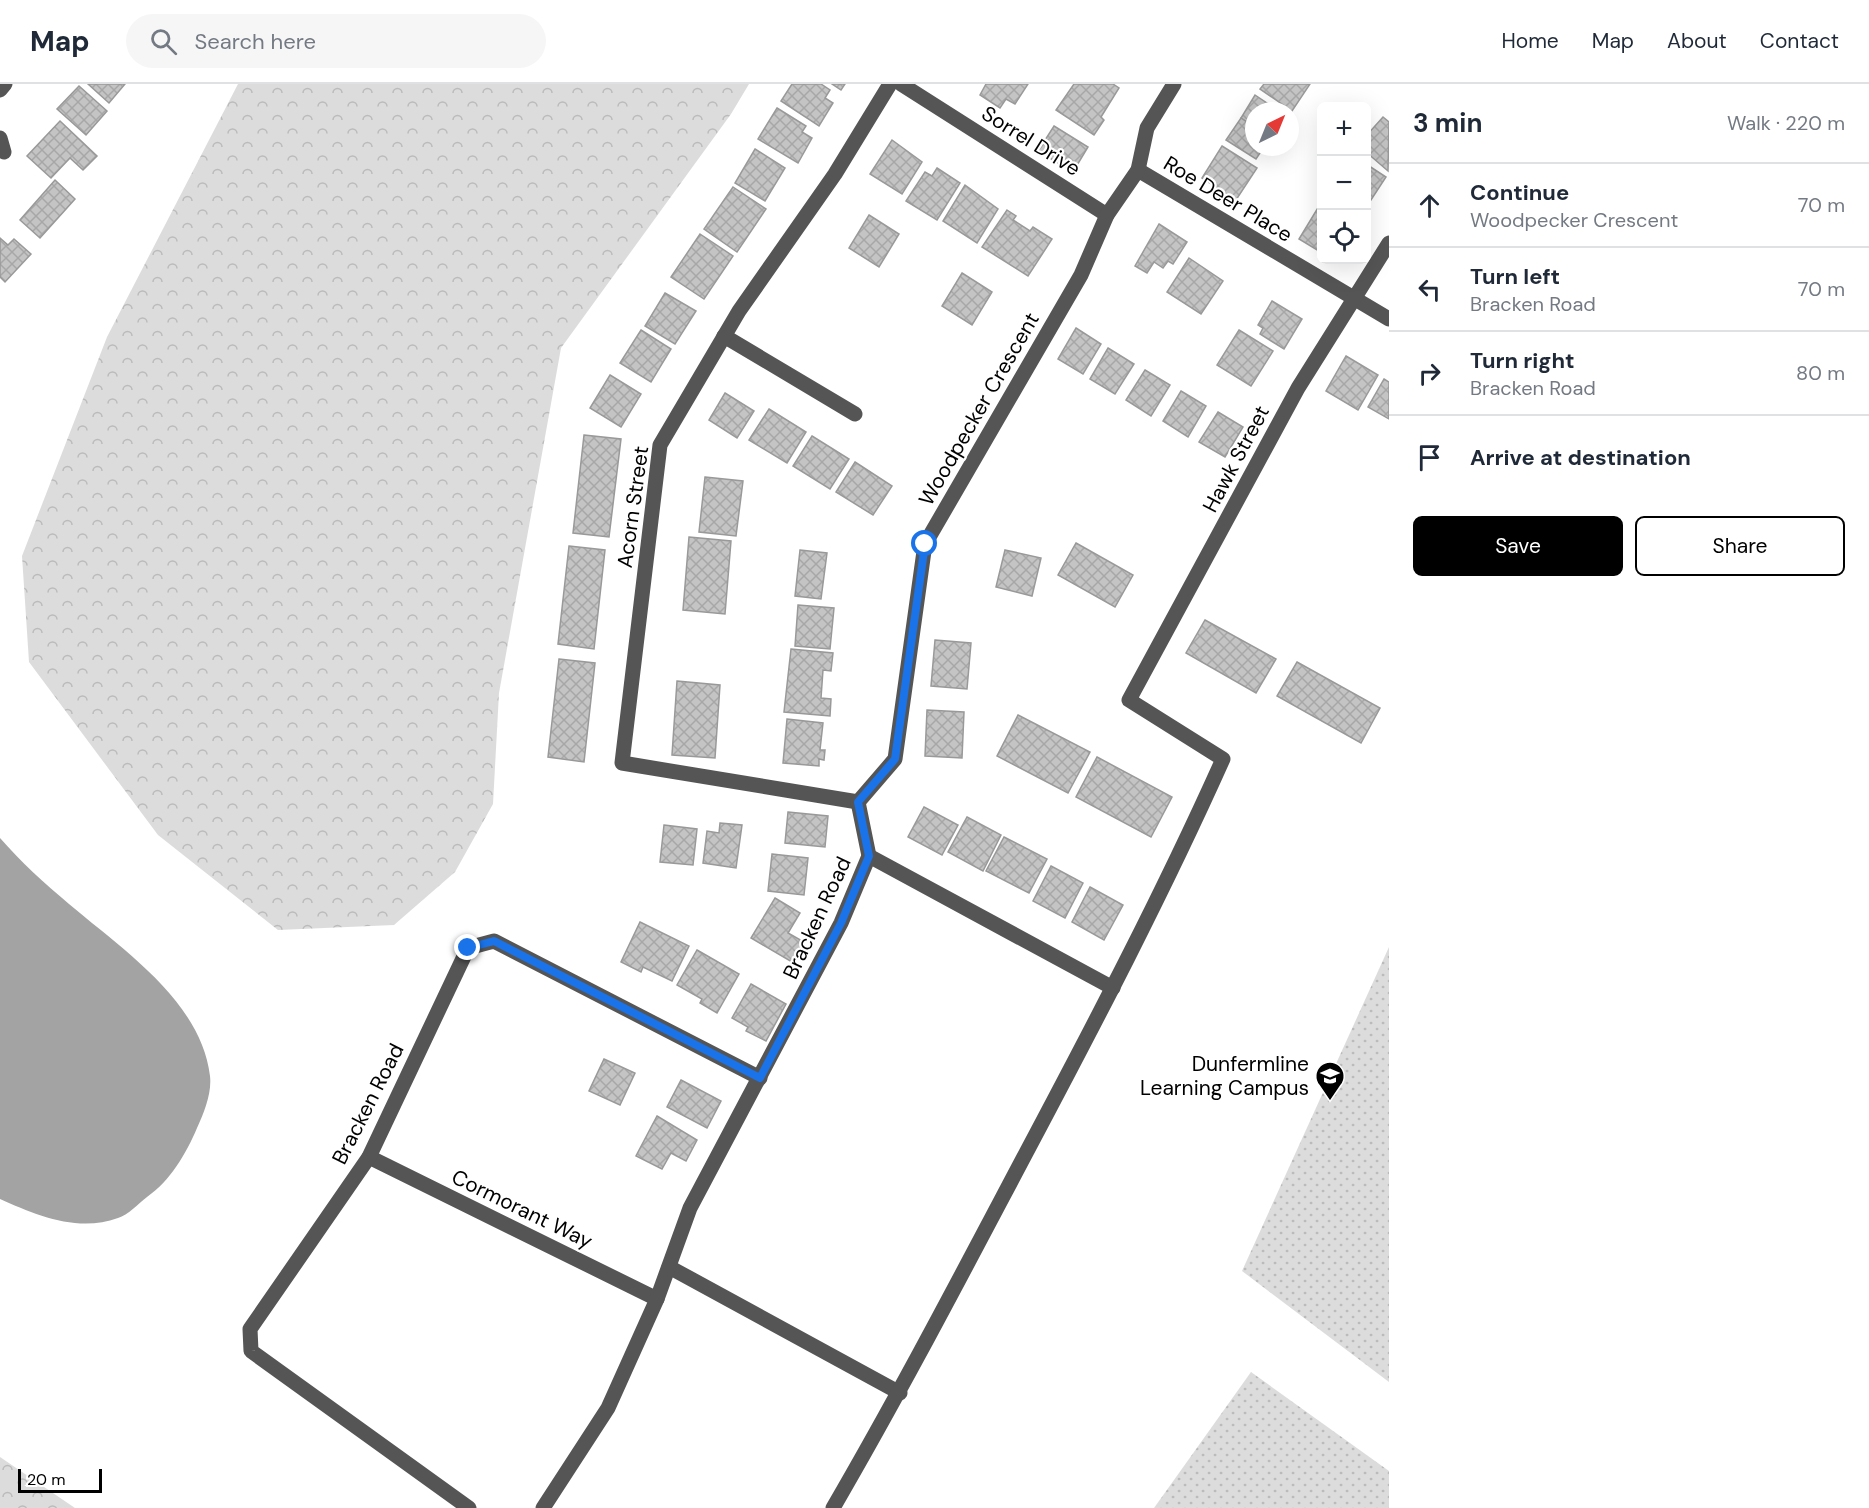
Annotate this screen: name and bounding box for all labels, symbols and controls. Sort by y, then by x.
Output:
search box [126,14,546,68]
text: Map [30,23,90,60]
icon: search [147,25,180,58]
text: Search here [195,27,316,56]
text: Home [1501,27,1559,55]
text: Map [1592,27,1634,55]
text: About [1667,27,1727,55]
text: Contact [1760,27,1839,55]
street label: Sorrel Drive [976,100,1086,183]
north arrow [1245,102,1299,156]
map controls [1317,102,1371,264]
button: + [1317,102,1371,156]
text: 3 min [1413,106,1482,140]
text: Walk · 220 m [1727,110,1845,136]
street label: Roe Deer Place [1158,149,1298,249]
button: − [1317,156,1371,210]
text: Continue [1470,178,1569,207]
icon: ahead [1413,189,1446,222]
text: 70 m [1798,192,1845,218]
text: Woodpecker Crescent [1470,207,1678,233]
button: locate [1317,210,1371,264]
text: Turn left [1470,262,1560,291]
icon: left [1413,273,1446,306]
text: 70 m [1798,276,1845,302]
text: Bracken Road [1470,291,1596,317]
street label: Woodpecker Crescent [912,307,1046,511]
text: Turn right [1470,346,1575,375]
icon: right [1413,357,1446,390]
text: 80 m [1796,360,1845,386]
text: Bracken Road [1470,375,1596,401]
street label: Hawk Street [1196,401,1276,517]
icon: arrive [1413,441,1446,474]
text: Arrive at destination [1470,443,1691,472]
street label: Acorn Street [611,444,655,570]
button: Save [1413,516,1623,576]
button: Share [1635,516,1845,576]
route start [911,530,937,556]
street label: Bracken Road [776,852,858,984]
route end [454,934,480,960]
street label: Bracken Road [326,1039,410,1169]
place label: Dunfermline Learning Campus [1140,1050,1309,1102]
school or university icon: Dunfermline Learning Campus [1314,1060,1346,1102]
street label: Cormorant Way [447,1163,597,1255]
scale bar [18,1466,102,1494]
text: 20 m [27,1469,66,1490]

